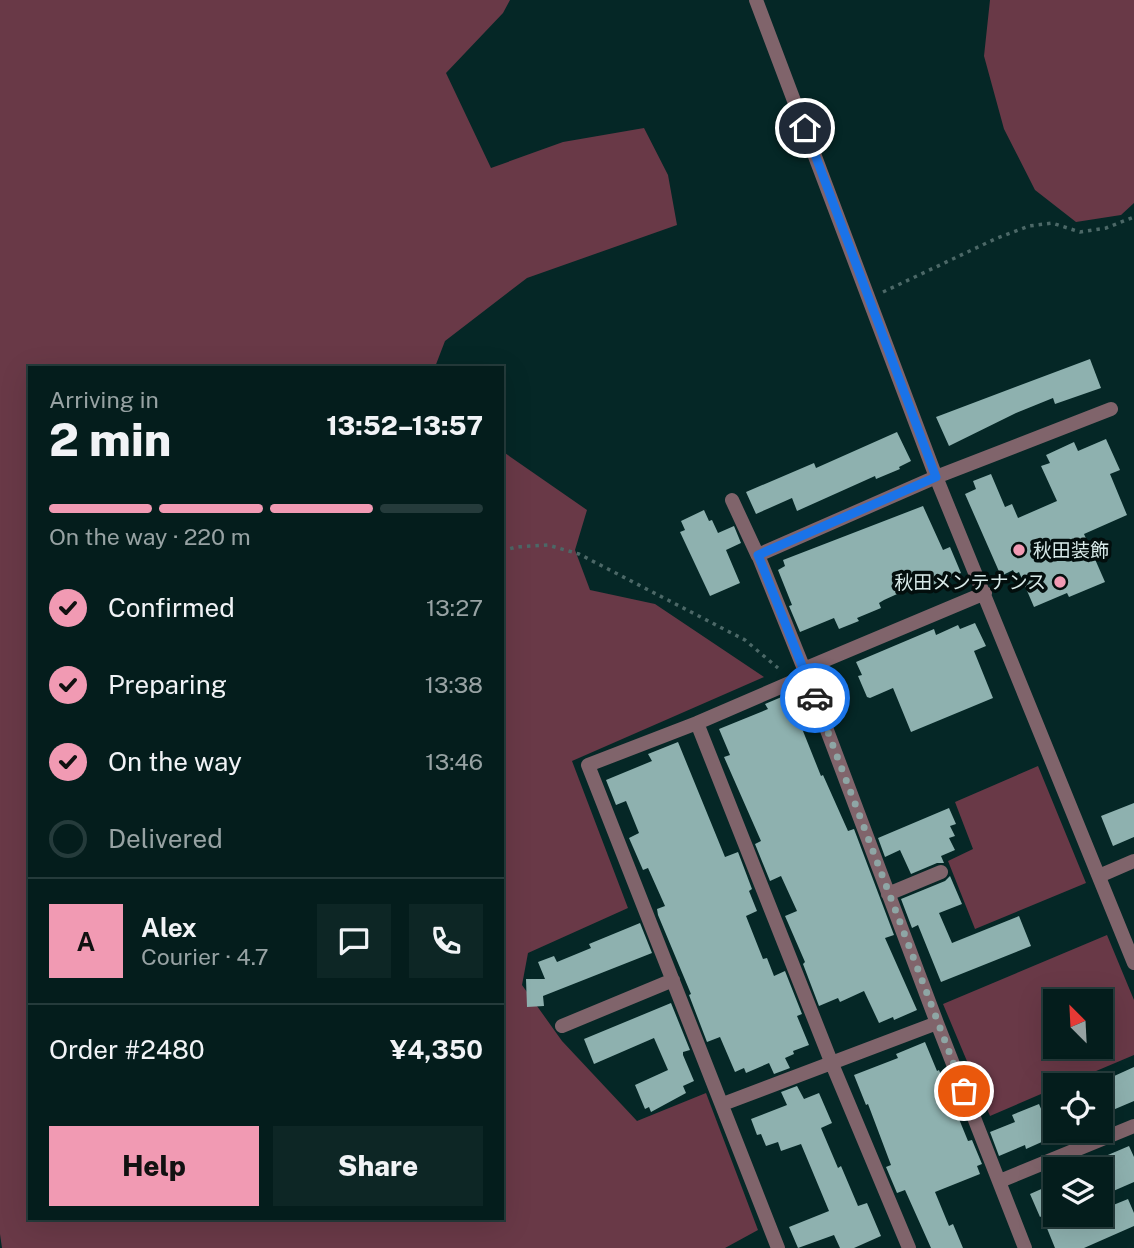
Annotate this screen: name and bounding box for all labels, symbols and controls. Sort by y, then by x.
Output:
pin [775,98,835,158]
icon: home [786,109,824,147]
text: Arriving in [49,386,159,413]
text: 13:52–13:57 [326,410,483,441]
text: 2 min [49,412,171,466]
text: On the way · 220 m [49,523,251,550]
place label: 秋田装飾 [1033,539,1109,561]
marker: 秋田装飾 [1011,542,1027,558]
place label: 秋田メンテナンス [894,571,1046,593]
marker: 秋田メンテナンス [1052,574,1068,590]
icon: check [49,589,87,627]
text: Confirmed [108,592,235,623]
text: 13:27 [426,594,483,621]
courier [780,663,850,733]
icon: check [49,666,87,704]
text: Preparing [108,669,227,700]
text: 13:38 [425,671,483,698]
icon: car [796,679,834,717]
icon: check [49,743,87,781]
text: On the way [108,746,242,777]
text: 13:46 [425,748,483,775]
text: Delivered [108,823,223,854]
button: chat [317,904,391,978]
button: phone [409,904,483,978]
text: Alex [141,912,197,943]
text: A [77,926,95,957]
text: Courier · 4.7 [141,943,269,970]
north arrow [1043,989,1113,1059]
map controls [1043,989,1113,1227]
text: Order #2480 [49,1034,205,1065]
text: ¥4,350 [390,1034,483,1065]
pin [934,1061,994,1121]
icon: bag [945,1072,983,1110]
button: locate [1043,1073,1113,1143]
button: Help [49,1126,259,1206]
button: Share [273,1126,483,1206]
button: layers [1043,1157,1113,1227]

